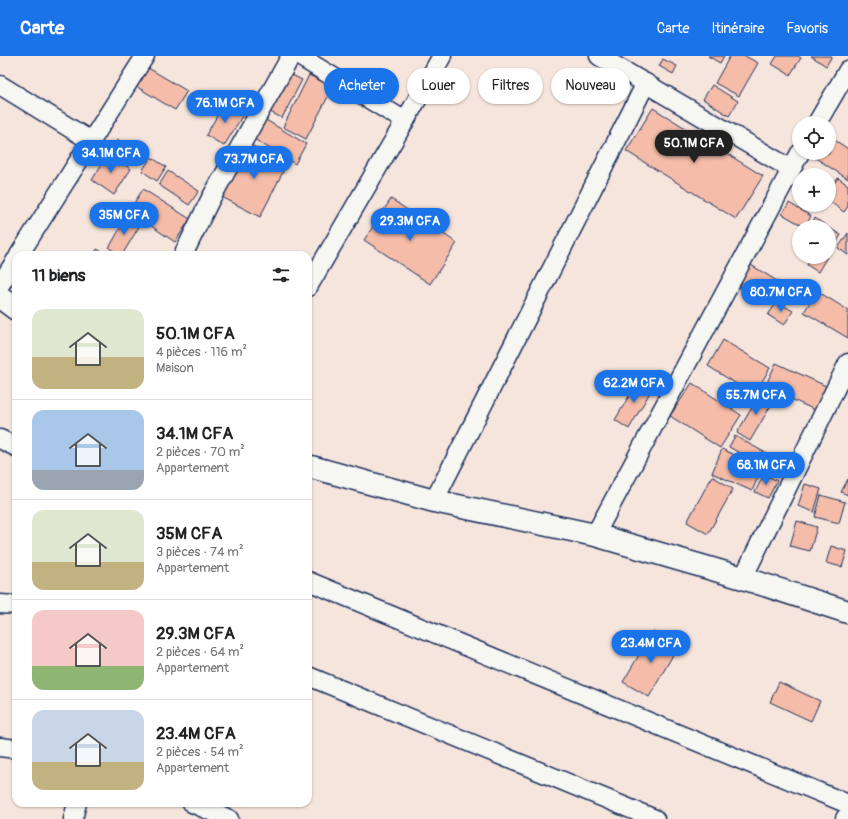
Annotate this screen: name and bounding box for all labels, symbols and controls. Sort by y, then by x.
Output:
text: Carte [20,16,64,40]
text: Carte [657,20,689,37]
text: Itinéraire [711,20,764,37]
text: Favoris [786,20,828,37]
chip: Acheter [324,68,399,104]
chip: Louer [407,68,470,104]
chip: Filtres [478,68,543,104]
chip: Nouveau [551,68,630,104]
pin: 76.1M CFA [179,90,271,124]
text: 76.1M CFA [196,95,254,111]
map controls [792,116,836,264]
button: locate [792,116,836,160]
pin: 50.1M CFA [648,130,740,164]
text: 50.1M CFA [664,135,724,151]
pin: 34.1M CFA [65,140,157,174]
text: 34.1M CFA [81,145,141,161]
pin: 73.7M CFA [208,146,300,180]
text: 73.7M CFA [224,151,284,167]
button: + [792,168,836,212]
pin: 35M CFA [87,202,161,236]
text: 35M CFA [99,207,149,223]
pin: 29.3M CFA [364,208,456,242]
text: 29.3M CFA [380,213,440,229]
button: − [792,220,836,264]
icon: filters [270,264,292,286]
text: 11 biens [32,265,85,286]
pin: 80.7M CFA [735,279,827,313]
text: 80.7M CFA [750,284,812,300]
text: 50.1M CFA [156,323,235,344]
icon: home [64,325,112,373]
text: 4 pièces · 116 m² [156,344,247,360]
text: Maison [156,360,194,376]
pin: 62.2M CFA [588,370,680,404]
text: 62.2M CFA [603,375,665,391]
pin: 55.7M CFA [710,382,802,416]
text: 55.7M CFA [726,387,786,403]
text: 34.1M CFA [156,423,233,444]
icon: home [64,426,112,474]
text: 2 pièces · 70 m² [156,444,245,460]
pin: 68.1M CFA [720,452,812,486]
text: 68.1M CFA [737,457,795,473]
text: Appartement [156,460,229,476]
text: 35M CFA [156,523,222,544]
icon: home [64,526,112,574]
text: 3 pièces · 74 m² [156,544,243,560]
text: Appartement [156,560,229,576]
text: 29.3M CFA [156,623,235,644]
icon: home [64,626,112,674]
pin: 23.4M CFA [605,630,697,664]
text: 23.4M CFA [621,635,681,651]
text: 2 pièces · 64 m² [156,644,244,660]
text: Appartement [156,660,229,676]
text: 23.4M CFA [156,723,236,744]
icon: home [64,726,112,774]
text: 2 pièces · 54 m² [156,744,244,760]
text: Appartement [156,760,229,776]

